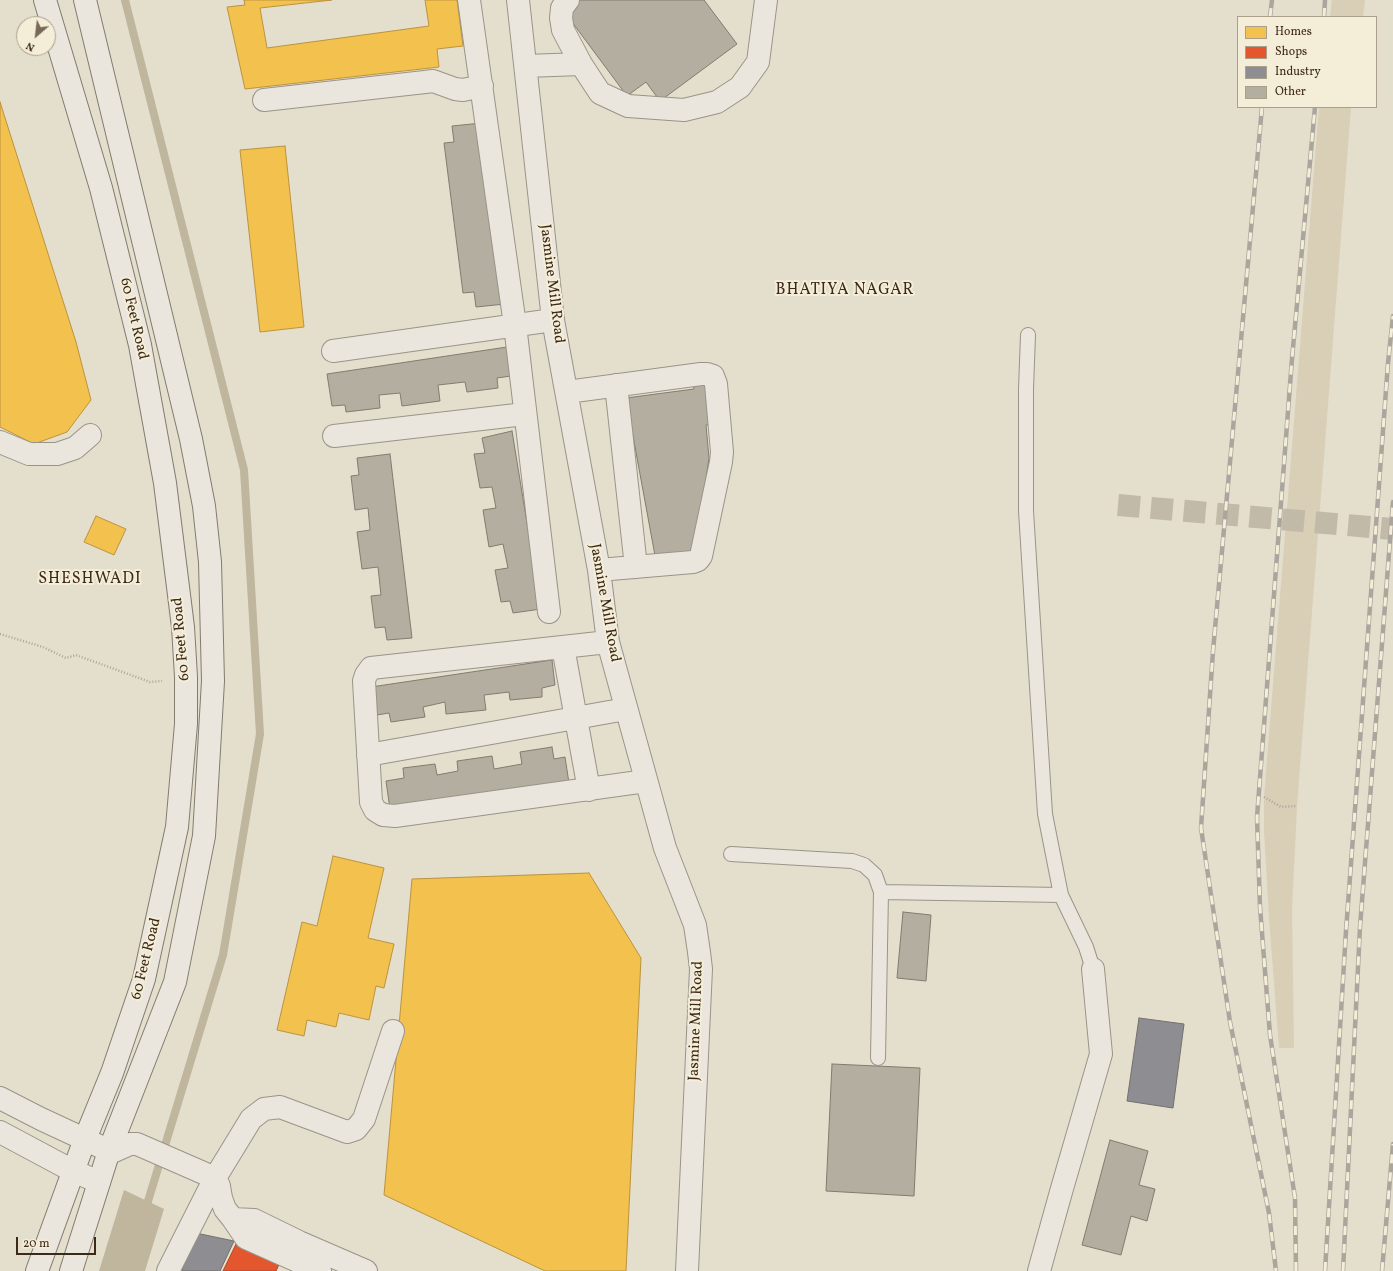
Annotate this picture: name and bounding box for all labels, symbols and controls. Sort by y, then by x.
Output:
north arrow [16,16,56,56]
legend [1237,16,1377,108]
text: Homes [1275,24,1312,40]
text: N [24,38,38,55]
text: Shops [1275,44,1307,60]
text: Industry [1275,64,1321,80]
text: Other [1275,84,1306,100]
street label: Jasmine Mill Road [535,223,567,345]
street label: 60 Feet Road [115,276,151,362]
district label: BHATIYA NAGAR [775,281,915,301]
street label: Jasmine Mill Road [585,542,623,664]
district label: SHESHWADI [38,570,142,590]
street label: 60 Feet Road [169,597,195,681]
street label: 60 Feet Road [128,916,166,1002]
street label: Jasmine Mill Road [686,961,708,1081]
scale bar [18,1229,98,1255]
text: 20 m [23,1236,50,1252]

